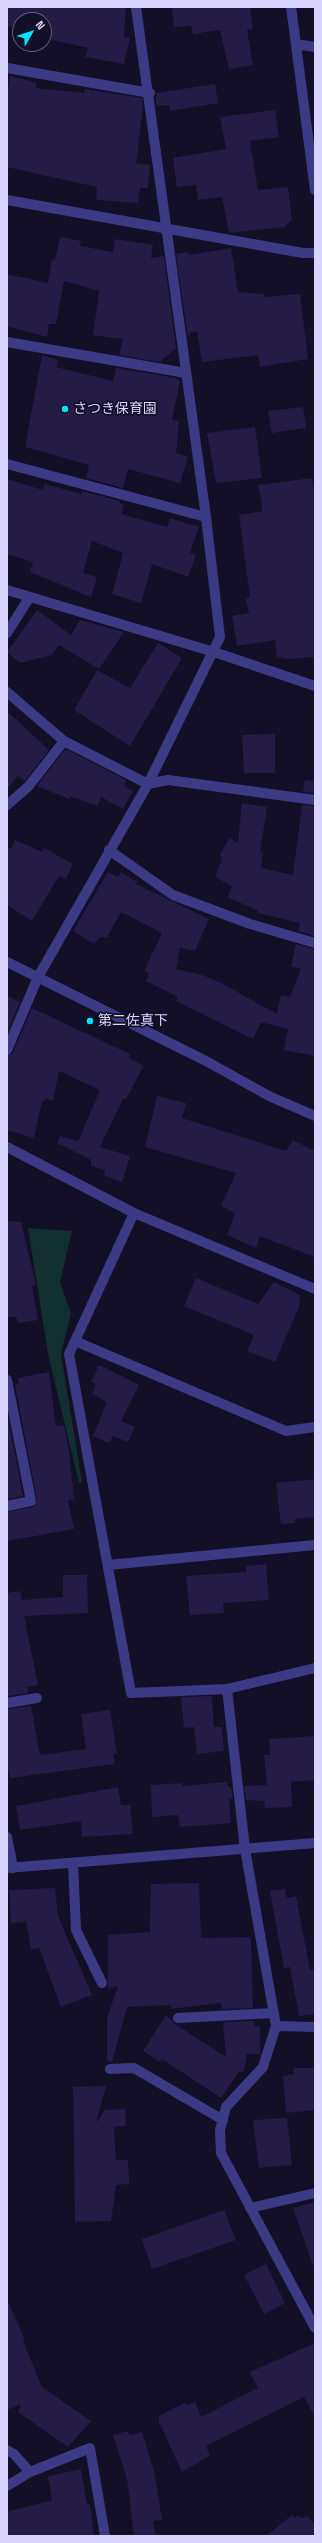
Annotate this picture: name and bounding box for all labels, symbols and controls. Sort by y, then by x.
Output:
north arrow [12,12,52,52]
text: N [33,18,48,32]
place label: さつき保育園 [73,401,157,417]
marker: さつき保育園 [60,404,70,414]
place label: 第二佐真下 [98,1013,168,1029]
marker: 第二佐真下 [85,1016,95,1026]

